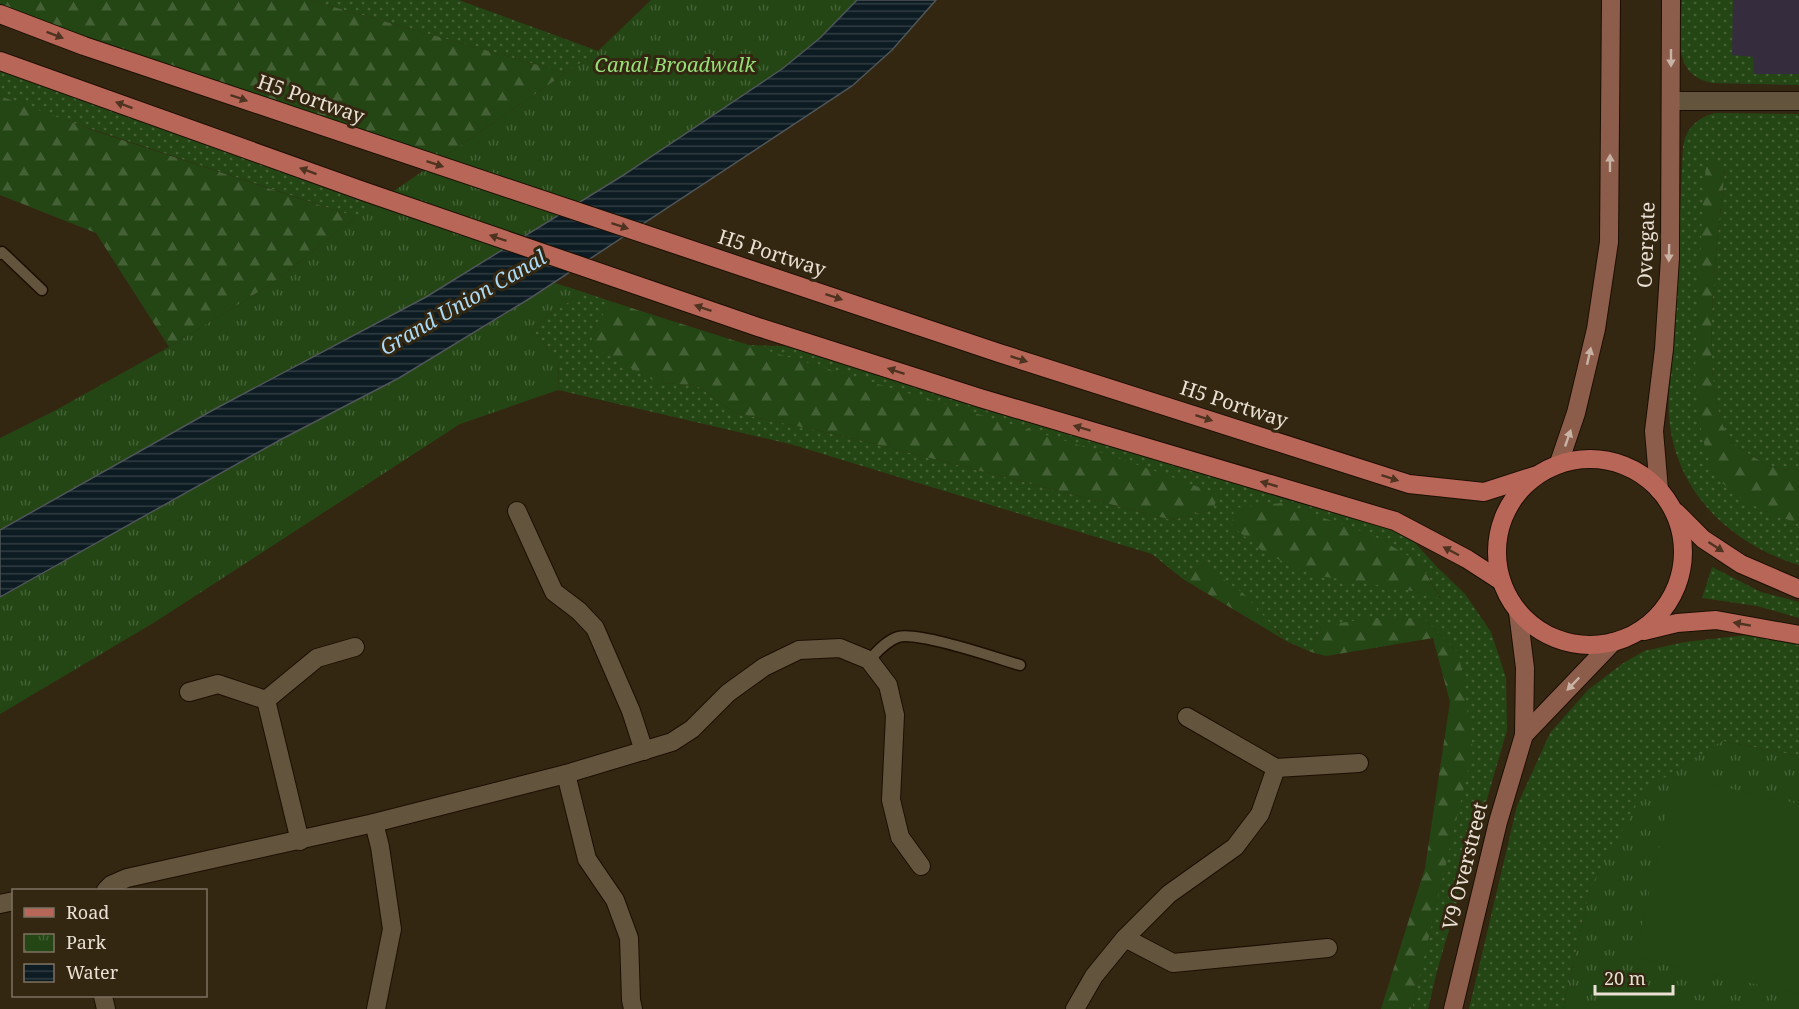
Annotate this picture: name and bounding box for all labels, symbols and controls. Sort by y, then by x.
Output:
one-way arrow [46,31,64,40]
one-way arrow [1666,49,1676,68]
park label: Canal Broadwalk [594,51,756,78]
street label: H5 Portway [254,68,369,130]
one-way arrow [230,94,248,104]
one-way arrow [115,100,133,110]
one-way arrow [1605,154,1615,173]
one-way arrow [426,160,444,170]
one-way arrow [299,166,317,176]
street label: Overgate [1631,201,1660,289]
one-way arrow [611,222,629,231]
street label: H5 Portway [715,222,830,283]
one-way arrow [489,232,507,242]
water label: Grand Union Canal [374,243,551,361]
one-way arrow [1665,244,1674,263]
one-way arrow [825,293,843,303]
one-way arrow [693,303,711,312]
one-way arrow [1585,347,1595,366]
one-way arrow [1010,355,1028,364]
one-way arrow [887,365,905,375]
street label: H5 Portway [1177,373,1292,434]
one-way arrow [1195,414,1213,424]
one-way arrow [1073,423,1091,432]
one-way arrow [1563,429,1573,447]
one-way arrow [1381,474,1399,483]
one-way arrow [1260,479,1278,488]
one-way arrow [1708,542,1725,553]
one-way arrow [1442,546,1459,556]
one-way arrow [1732,619,1751,628]
one-way arrow [1566,677,1580,691]
street label: V9 Overstreet [1436,799,1493,932]
legend [12,889,207,997]
text: Road [66,900,109,924]
text: Park [66,930,106,954]
scale bar [1595,958,1673,996]
text: Water [66,960,119,984]
text: 20 m [1604,966,1646,990]

